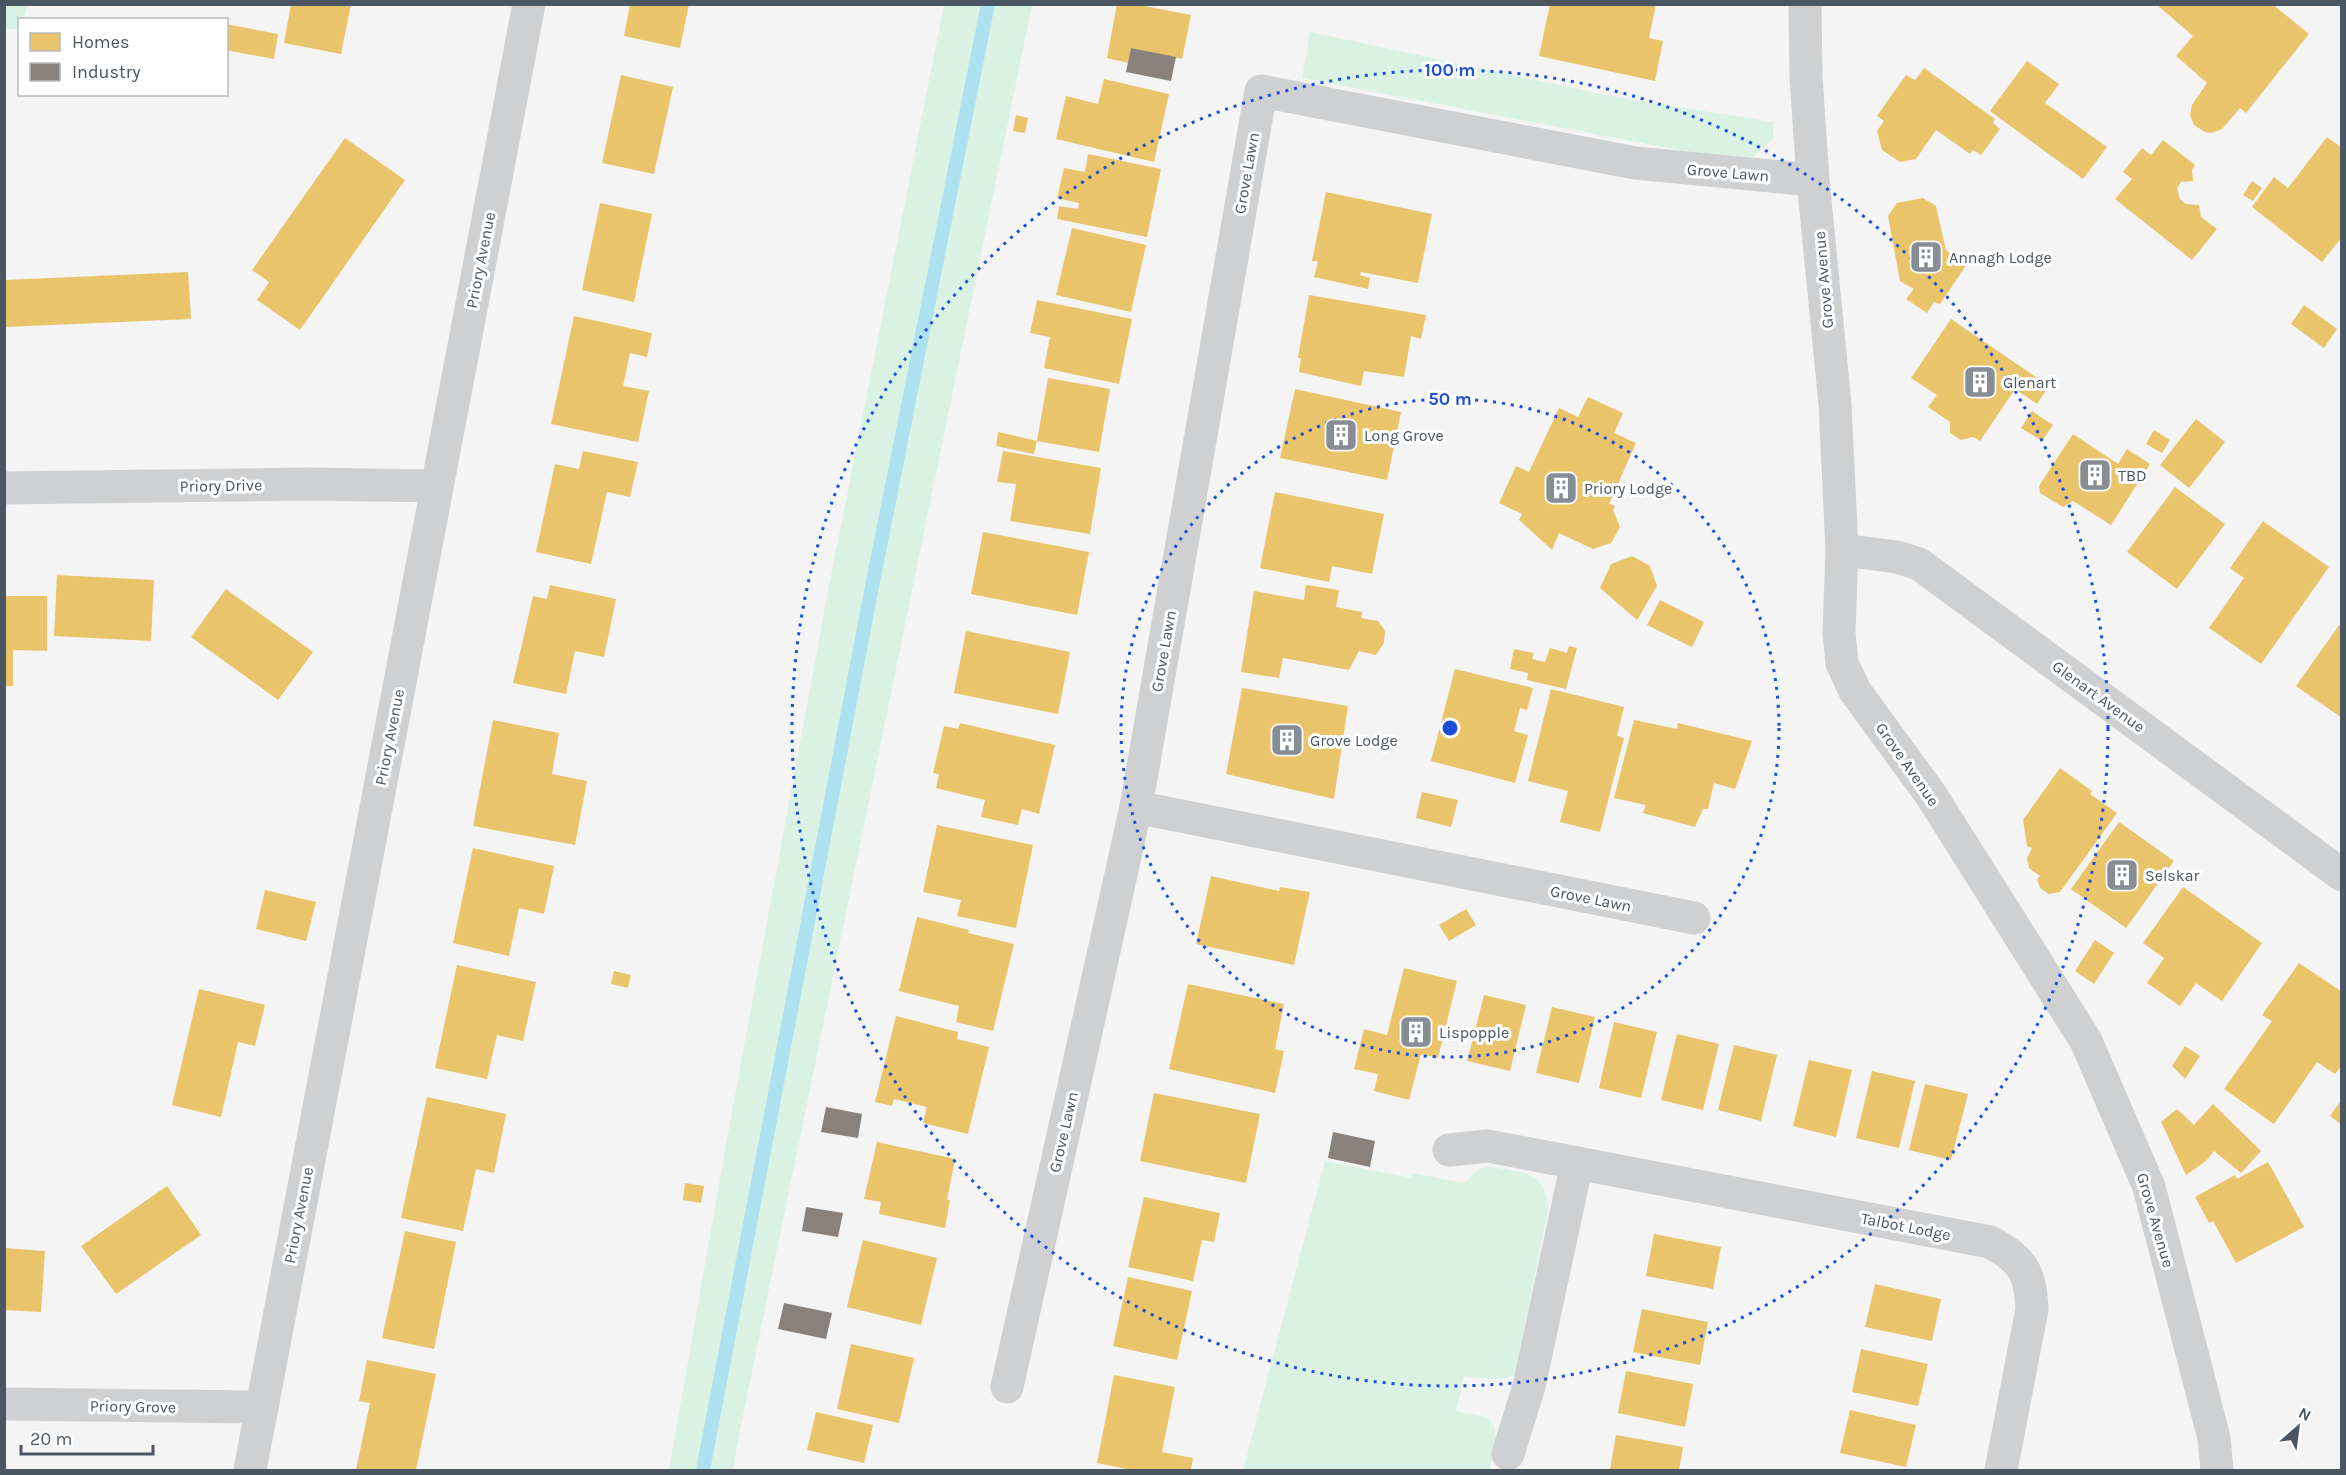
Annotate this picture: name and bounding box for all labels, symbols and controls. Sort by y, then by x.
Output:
legend [18,18,228,96]
text: Homes [72,31,129,53]
text: 100 m [1425,59,1475,81]
text: Industry [72,61,141,83]
street label: Grove Lawn [1230,131,1263,215]
street label: Grove Lawn [1686,159,1770,186]
street label: Priory Avenue [462,210,499,310]
street label: Grove Avenue [1810,231,1837,329]
building icon: Annagh Lodge [1908,239,1944,275]
place label: Annagh Lodge [1949,248,2052,267]
building icon: Glenart [1962,364,1998,400]
place label: Glenart [2003,373,2056,392]
text: 50 m [1428,388,1472,410]
building icon: Long Grove [1323,417,1359,453]
place label: Long Grove [1364,426,1444,445]
building icon: TBD [2077,457,2113,493]
place label: TBD [2118,466,2147,485]
building icon: Priory Lodge [1543,470,1579,506]
street label: Priory Drive [180,475,262,496]
place label: Priory Lodge [1584,479,1672,498]
street label: Grove Lawn [1147,609,1180,693]
street label: Glenart Avenue [2049,656,2149,736]
street label: Priory Avenue [371,687,408,787]
centre of rings [1440,718,1460,738]
street label: Grove Avenue [1872,719,1943,810]
building icon: Grove Lodge [1269,722,1305,758]
place label: Grove Lodge [1310,731,1398,750]
building icon: Selskar [2104,857,2140,893]
place label: Selskar [2145,866,2200,885]
street label: Grove Lawn [1549,881,1633,916]
building icon: Lispopple [1398,1014,1434,1050]
place label: Lispopple [1439,1023,1509,1042]
street label: Grove Lawn [1045,1090,1082,1174]
street label: Priory Avenue [280,1165,317,1265]
street label: Grove Avenue [2133,1171,2178,1270]
street label: Talbot Lodge [1859,1208,1952,1244]
street label: Priory Grove [90,1396,176,1417]
north arrow [2268,1397,2328,1457]
text: N [2295,1403,2314,1425]
scale bar [21,1418,153,1456]
text: 20 m [30,1428,72,1450]

